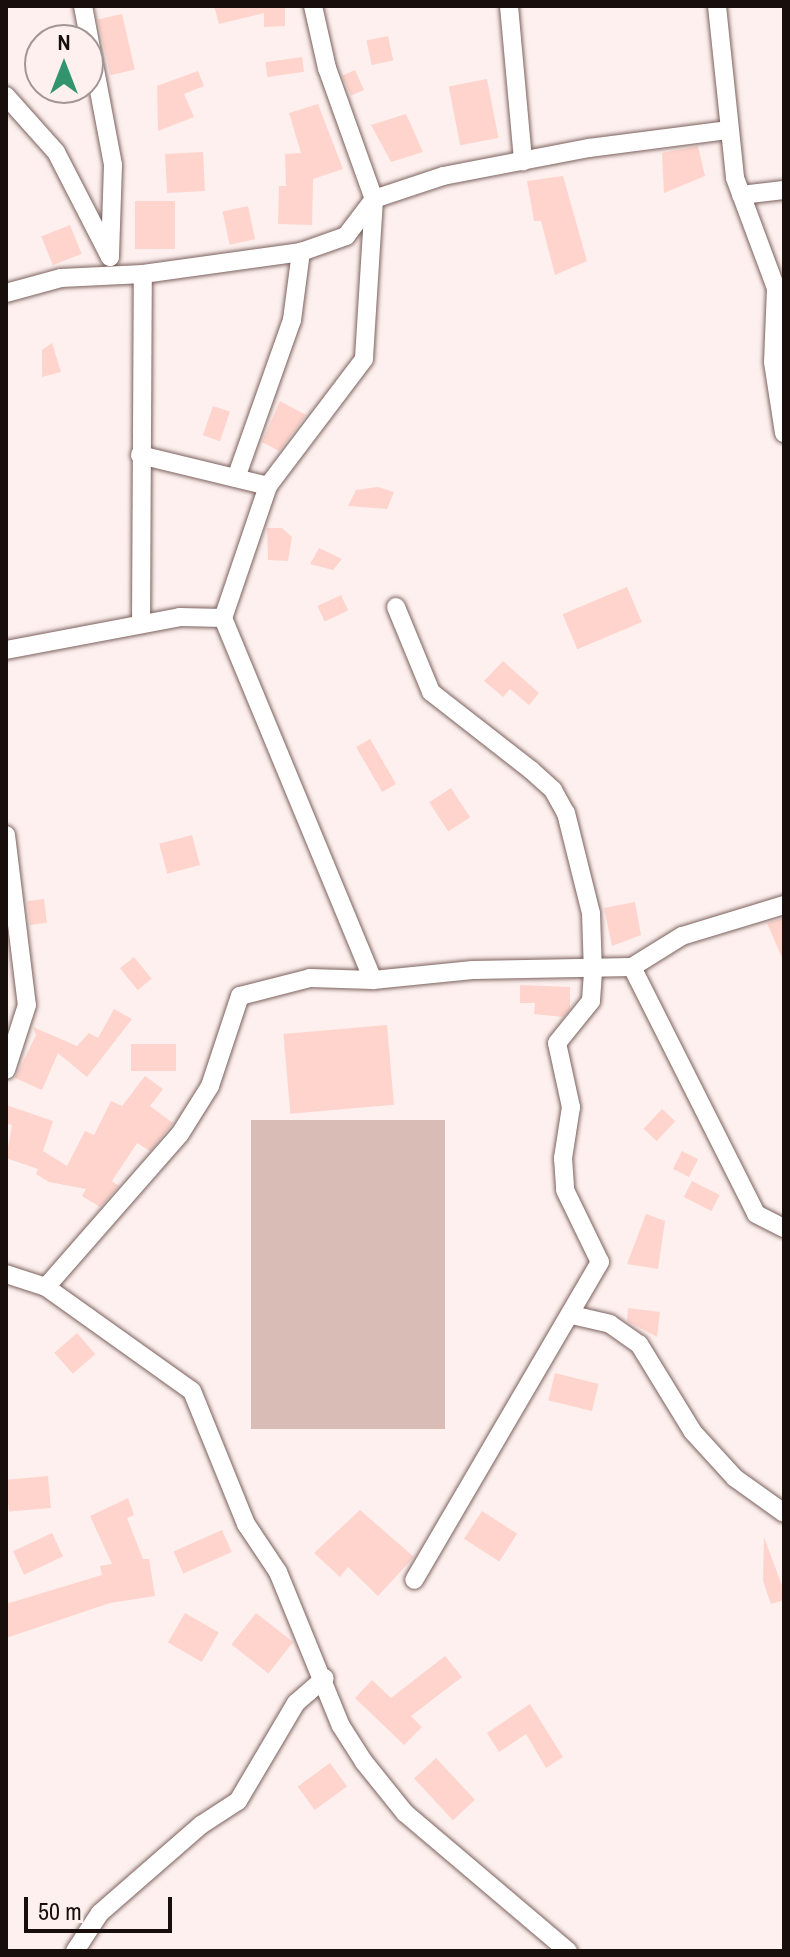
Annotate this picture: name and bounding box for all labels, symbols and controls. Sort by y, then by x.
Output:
north arrow [24,24,104,104]
text: N [57,27,71,57]
scale bar [28,1881,176,1931]
text: 50 m [38,1895,82,1927]

